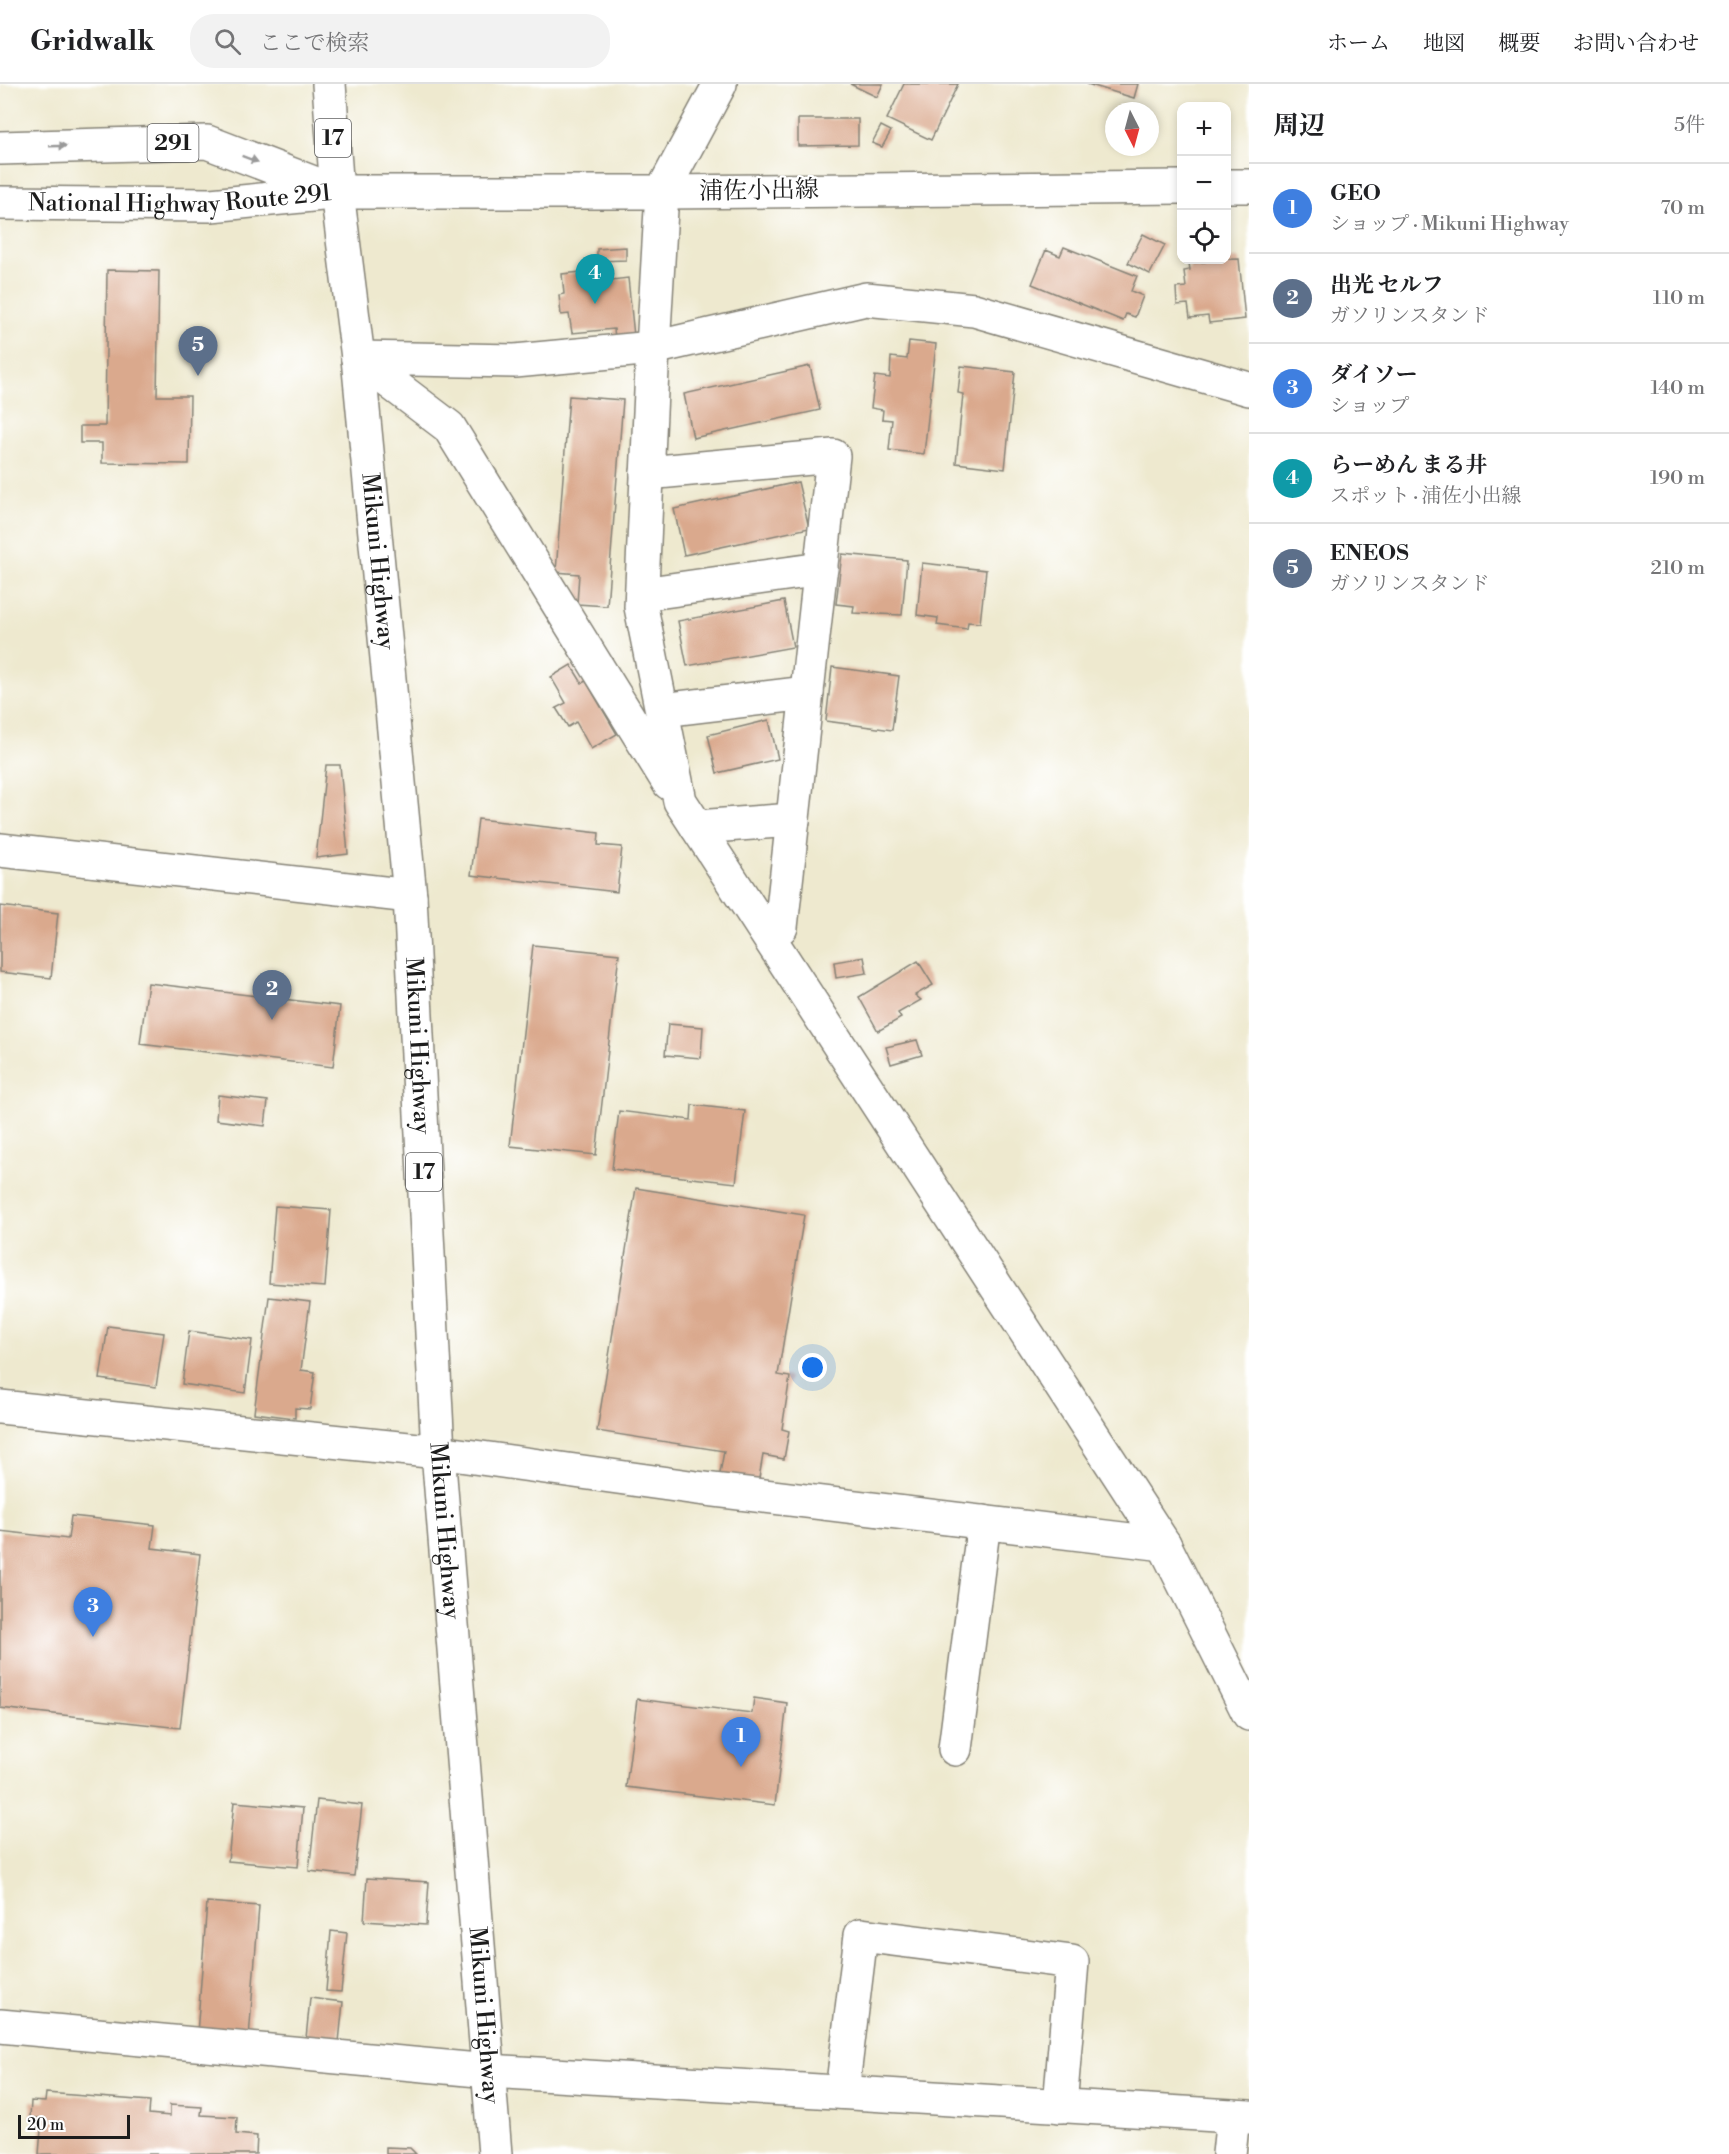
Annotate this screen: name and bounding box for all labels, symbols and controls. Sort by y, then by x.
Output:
search box [190,14,610,68]
text: Gridwalk [30,24,154,59]
icon: search [211,25,244,58]
text: ここで検索 [259,30,369,57]
text: ホーム [1327,31,1390,57]
text: 地図 [1423,31,1465,57]
text: 概要 [1498,31,1540,57]
text: お問い合わせ [1573,31,1699,57]
north arrow [1105,102,1159,156]
map controls [1177,102,1231,264]
button: + [1177,102,1231,156]
text: 周辺 [1273,110,1325,142]
text: 5件 [1674,113,1705,138]
road number: 17 [315,119,351,157]
road number: 291 [148,124,198,162]
one-way arrow [49,142,68,151]
one-way arrow [241,154,259,164]
button: − [1177,156,1231,210]
street label: 浦佐小出線 [699,175,819,207]
street label: National Highway Route 291 [28,178,333,220]
text: GEO [1330,180,1381,207]
text: 1 [1288,196,1297,221]
text: 70 m [1661,196,1705,221]
button: locate [1177,210,1231,264]
text: ショップ · Mikuni Highway [1330,212,1569,237]
pin: 4 [576,254,614,304]
text: 出光 セルフ [1330,272,1444,299]
text: 2 [1286,286,1299,311]
text: 110 m [1653,286,1705,311]
text: ガソリンスタンド [1330,304,1489,329]
pin: 5 [178,326,218,376]
text: ダイソー [1330,362,1418,389]
text: 3 [1286,376,1299,401]
text: 140 m [1650,376,1705,401]
text: ショップ [1330,394,1410,419]
text: らーめん まる井 [1330,452,1488,479]
text: 4 [1286,466,1299,491]
text: 190 m [1650,466,1705,491]
street label: Mikuni Highway [354,472,401,651]
text: スポット · 浦佐小出線 [1330,484,1522,509]
text: ENEOS [1330,540,1409,567]
text: 5 [1286,556,1299,581]
text: 210 m [1650,556,1705,581]
text: ガソリンスタンド [1330,572,1489,597]
street label: Mikuni Highway [398,956,437,1135]
pin: 2 [252,970,292,1020]
road number: 17 [406,1153,442,1191]
your location [798,1353,827,1382]
street label: Mikuni Highway [422,1441,467,1621]
pin: 3 [74,1588,112,1637]
pin: 1 [722,1718,760,1767]
street label: Mikuni Highway [462,1926,506,2105]
scale bar [18,2112,130,2140]
text: 20 m [27,2115,64,2135]

